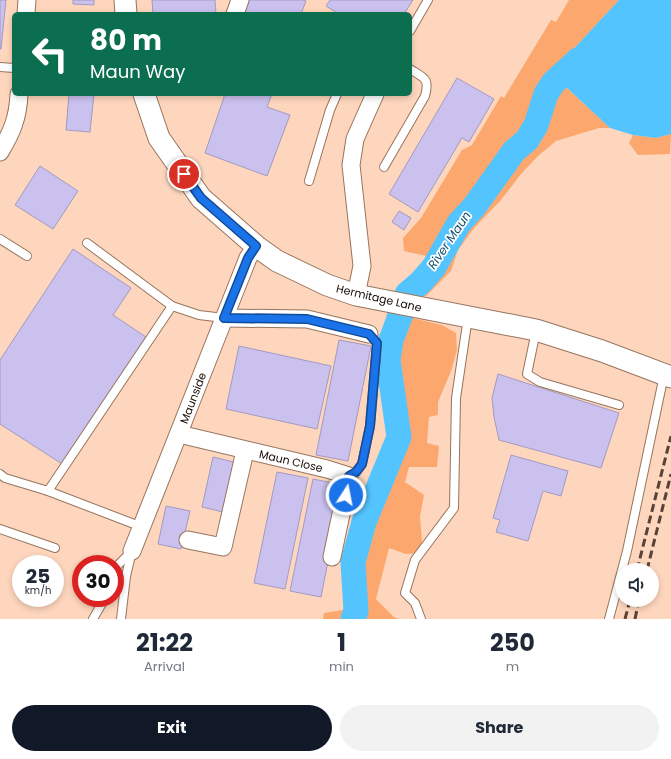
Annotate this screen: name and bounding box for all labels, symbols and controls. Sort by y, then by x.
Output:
text: 80 m [90,21,162,60]
icon: left [24,28,76,80]
text: Maun Way [90,59,185,84]
pin [167,157,201,191]
icon: arrive [173,163,195,185]
water label: River Maun [423,208,475,272]
street label: Hermitage Lane [335,280,423,316]
street label: Maunside [176,370,210,426]
street label: Maun Close [258,446,325,476]
position arrow [325,474,367,516]
speed limit sign: 30 [72,555,124,607]
text: 25 [26,562,50,590]
map controls [615,563,659,607]
button: sound [615,563,659,607]
text: km/h [25,583,51,598]
text: 21:22 [136,626,193,659]
text: 1 [337,626,346,659]
text: 250 [490,626,535,659]
text: Arrival [144,657,185,676]
text: min [329,657,354,676]
text: m [506,657,519,676]
button: Exit [12,705,332,751]
button: Share [340,705,659,751]

